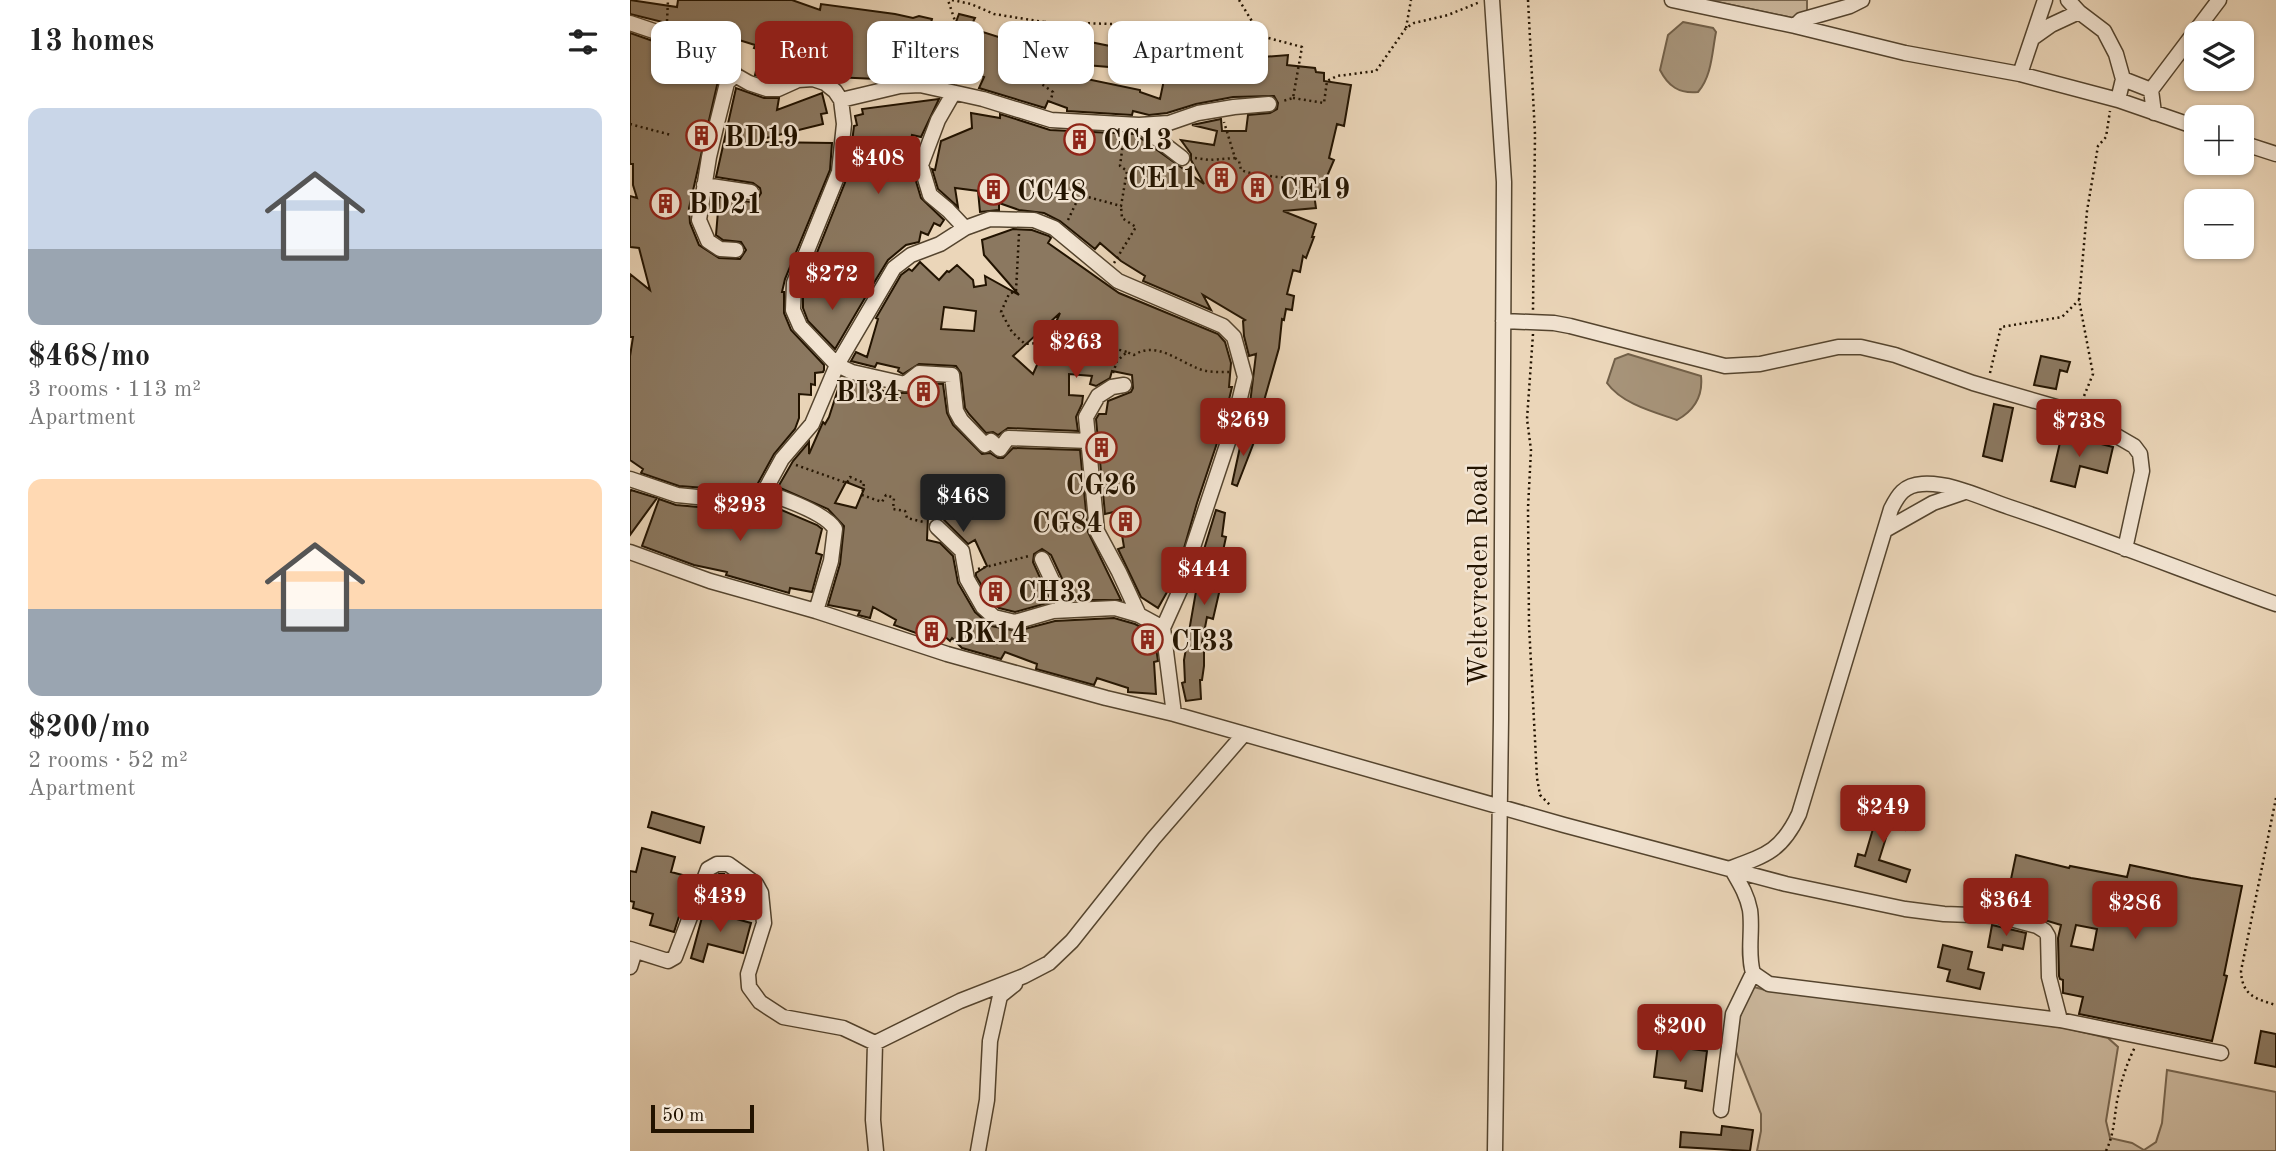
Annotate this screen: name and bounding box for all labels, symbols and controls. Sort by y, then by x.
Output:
chip: Buy [651,21,741,84]
chip: Rent [755,21,853,84]
chip: Filters [867,21,984,84]
chip: New [998,21,1094,84]
chip: Apartment [1108,21,1268,84]
map controls [2184,21,2254,259]
button: layers [2184,21,2254,91]
icon: filters [564,23,602,61]
text: 13 homes [28,27,154,57]
button: + [2184,105,2254,175]
building icon: BD19 [684,119,718,153]
building icon: CC13 [1063,122,1097,156]
place label: BD19 [724,125,798,153]
place label: CC13 [1103,128,1172,156]
pin: $408 [837,136,919,196]
text: $408 [851,147,905,170]
icon: home [252,153,378,279]
building icon: CE11 [1204,160,1238,194]
place label: CE11 [1128,166,1198,194]
building icon: CE19 [1240,171,1274,205]
building icon: CC48 [977,173,1011,207]
place label: CE19 [1280,177,1350,205]
place label: CC48 [1017,179,1086,207]
building icon: BD21 [648,186,682,220]
button: − [2184,189,2254,259]
place label: BD21 [688,192,762,220]
pin: $272 [791,252,873,312]
text: $272 [805,263,859,286]
pin: $263 [1035,320,1117,380]
text: $263 [1049,331,1103,354]
text: $468/mo [28,342,150,372]
building icon: BI34 [906,374,940,408]
text: 3 rooms · 113 m² [28,378,201,401]
place label: BI34 [835,380,900,408]
pin: $269 [1202,398,1284,458]
pin: $738 [2038,400,2120,459]
text: Apartment [28,406,136,429]
text: $269 [1216,409,1270,432]
text: $738 [2052,410,2106,433]
building icon: CG26 [1084,430,1118,464]
street label: Weltevreden Road [1466,464,1494,686]
place label: CG26 [1065,473,1137,501]
pin: $468 [922,475,1004,534]
pin: $293 [699,484,781,543]
text: $468 [936,485,990,508]
text: $293 [713,494,767,517]
building icon: CG84 [1109,505,1143,539]
place label: CG84 [1032,511,1103,539]
icon: home [252,524,378,650]
pin: $444 [1163,548,1245,607]
text: $444 [1177,558,1231,581]
building icon: CH33 [978,574,1012,608]
place label: CH33 [1018,580,1092,608]
building icon: BK14 [914,615,948,649]
place label: BK14 [954,621,1028,649]
building icon: CI33 [1131,623,1165,657]
place label: CI33 [1171,629,1234,657]
text: $200/mo [28,713,150,743]
text: 2 rooms · 52 m² [28,749,188,772]
text: Apartment [28,777,136,800]
pin: $249 [1842,786,1924,845]
text: $249 [1856,796,1910,819]
pin: $439 [679,874,761,934]
pin: $364 [1965,878,2047,938]
pin: $286 [2094,881,2176,941]
text: $439 [693,885,747,908]
text: $364 [1979,889,2033,912]
text: $286 [2108,892,2162,915]
pin: $200 [1639,1004,1721,1064]
text: $200 [1653,1015,1707,1038]
scale bar [651,1102,754,1134]
text: 50 m [662,1107,704,1126]

